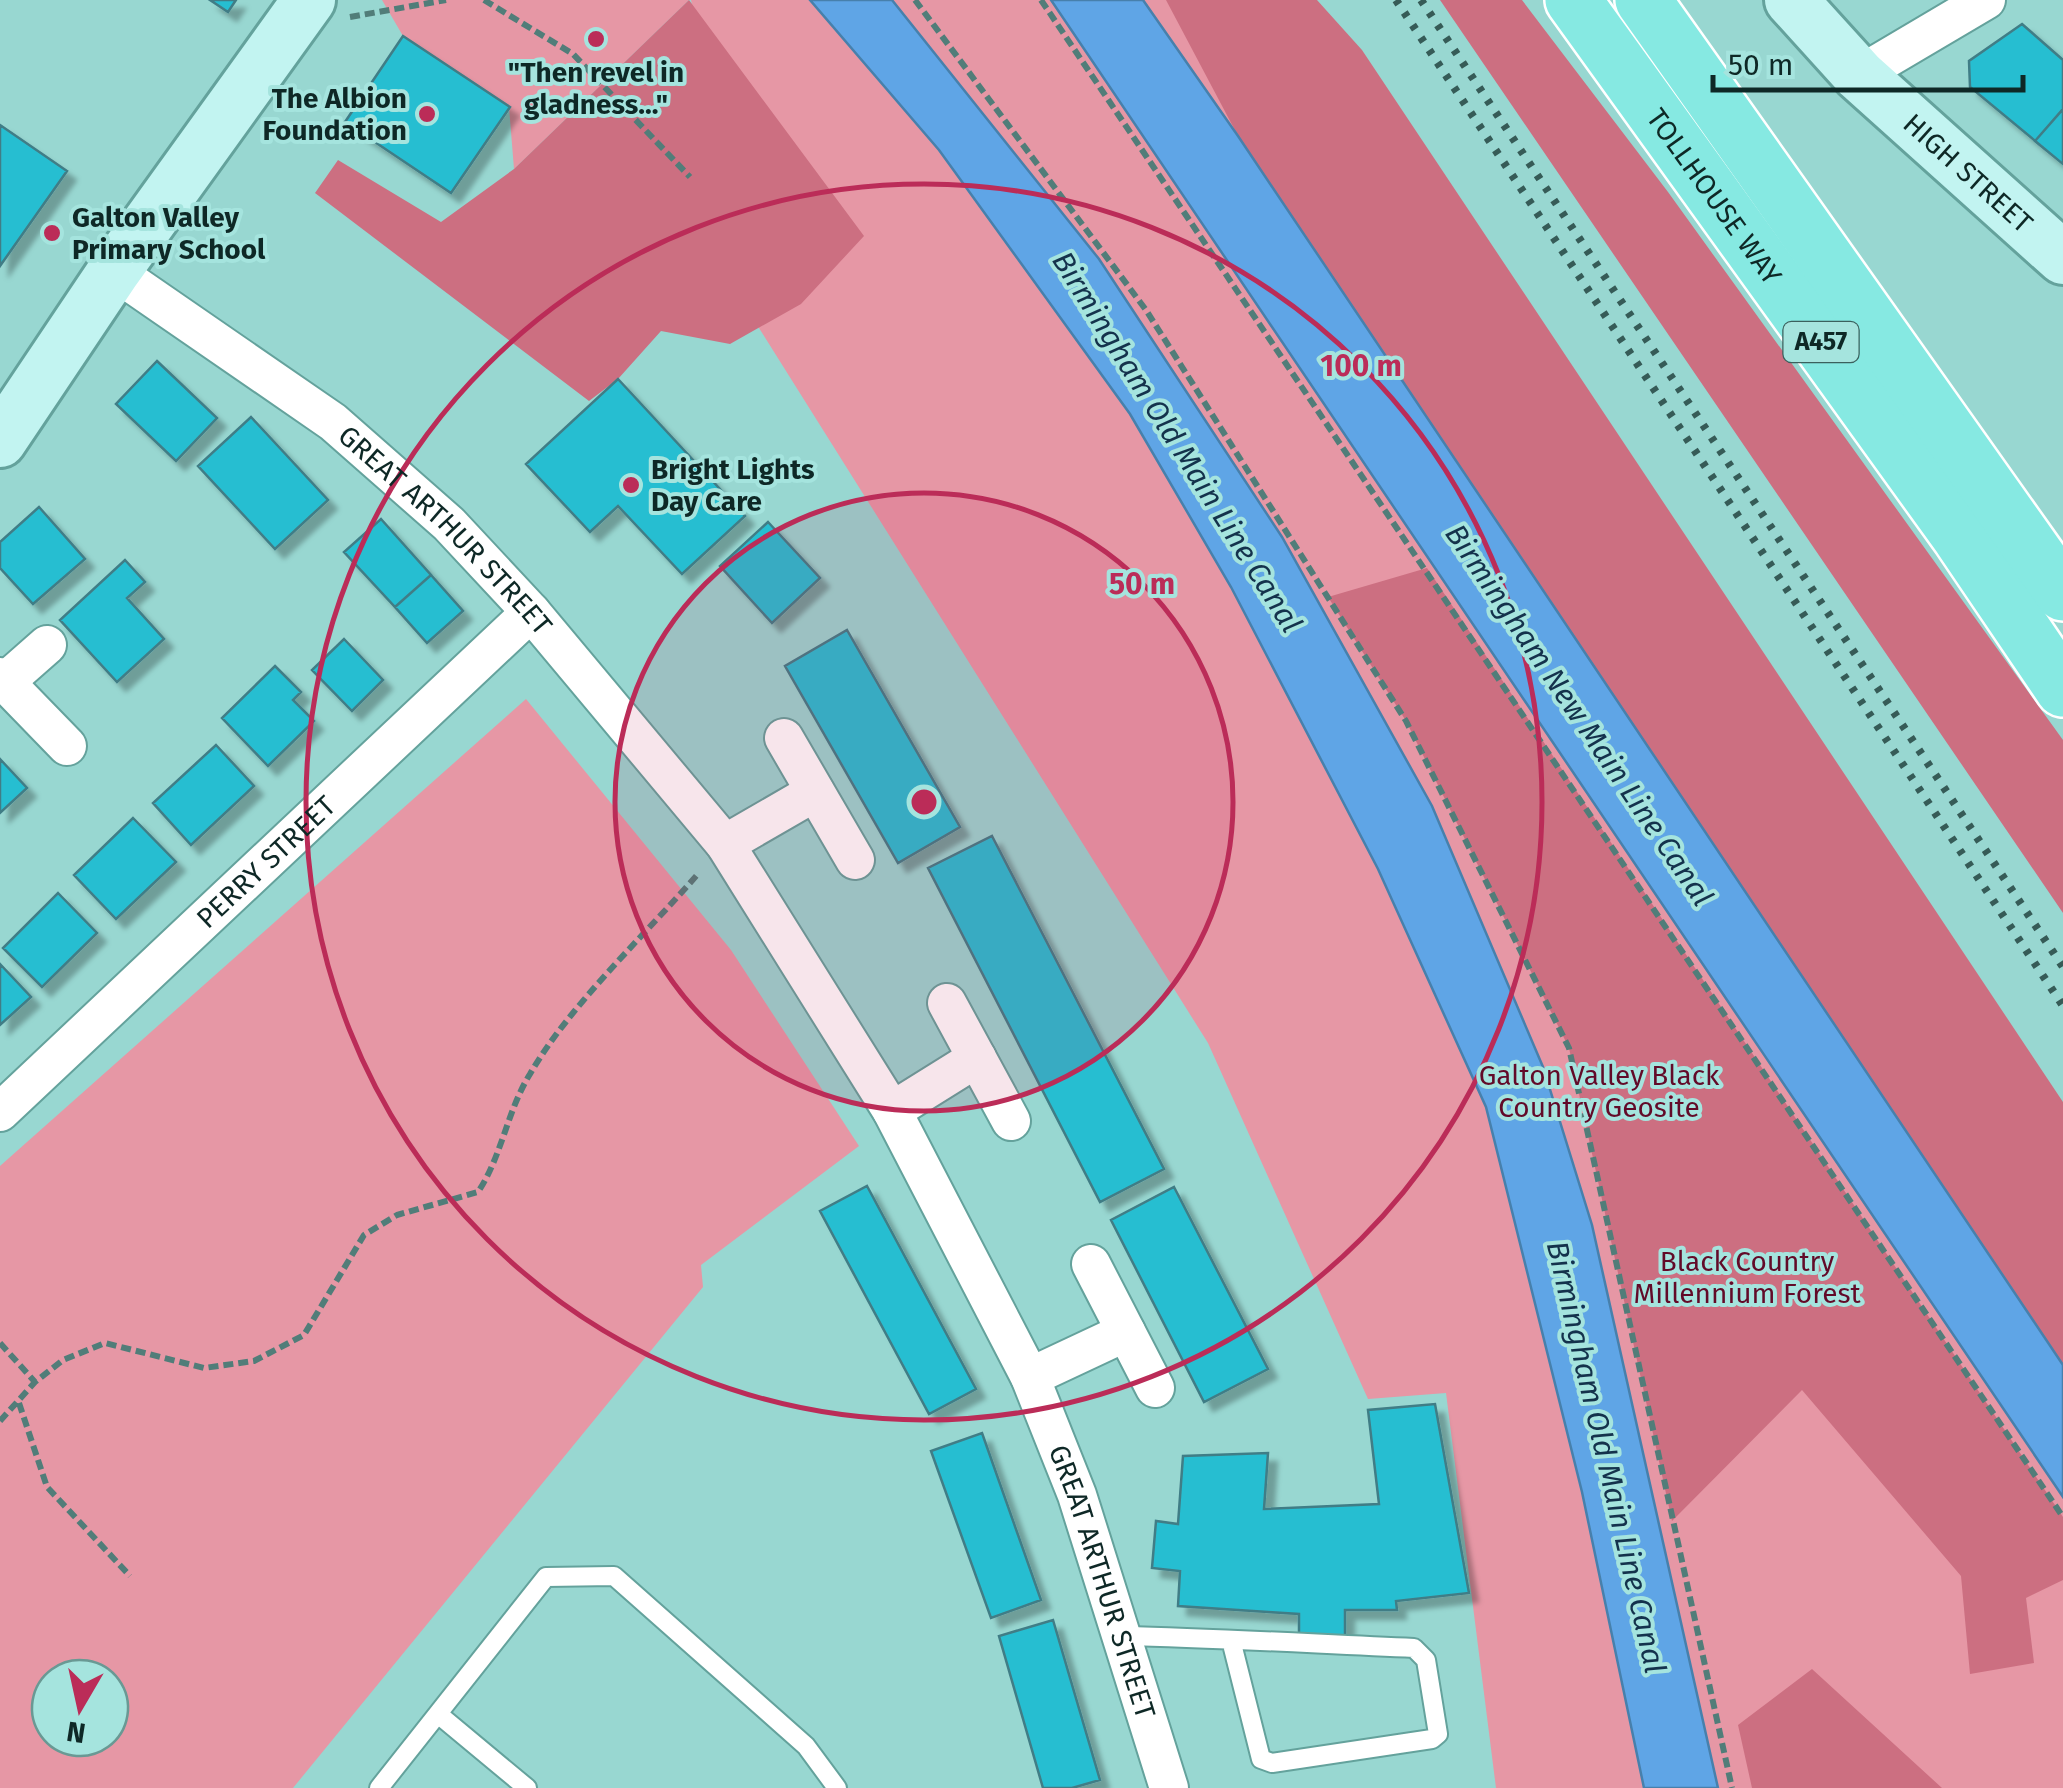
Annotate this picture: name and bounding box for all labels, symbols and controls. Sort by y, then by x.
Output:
marker: "Then revel in gladness..." [585,28,607,50]
scale bar [1713,30,2023,92]
text: 50 m [1728,47,1793,83]
place label: "Then revel in gladness..." [508,56,684,121]
place label: The Albion Foundation [262,82,407,147]
street label: TOLLHOUSE WAY [1640,102,1789,291]
marker: The Albion Foundation [416,103,438,125]
street label: HIGH STREET [1897,107,2040,240]
place label: Galton Valley Primary School [72,201,266,266]
marker: Galton Valley Primary School [41,222,63,244]
water label: Birmingham Old Main Line Canal [1045,245,1309,639]
road number: A457 [1784,322,1858,362]
text: 100 m [1320,348,1402,384]
street label: GREAT ARTHUR STREET [332,418,559,641]
place label: Bright Lights Day Care [651,453,815,518]
marker: Bright Lights Day Care [620,474,642,496]
water label: Birmingham New Main Line Canal [1437,517,1721,913]
text: 50 m [1109,566,1175,602]
centre of rings [906,784,942,820]
street label: PERRY STREET [190,788,342,935]
park label: Galton Valley Black Country Geosite [1479,1059,1720,1124]
water label: Birmingham Old Main Line Canal [1539,1237,1673,1677]
park label: Black Country Millennium Forest [1633,1245,1861,1310]
street label: GREAT ARTHUR STREET [1042,1440,1163,1723]
north arrow [30,1658,130,1758]
text: N [64,1714,88,1750]

